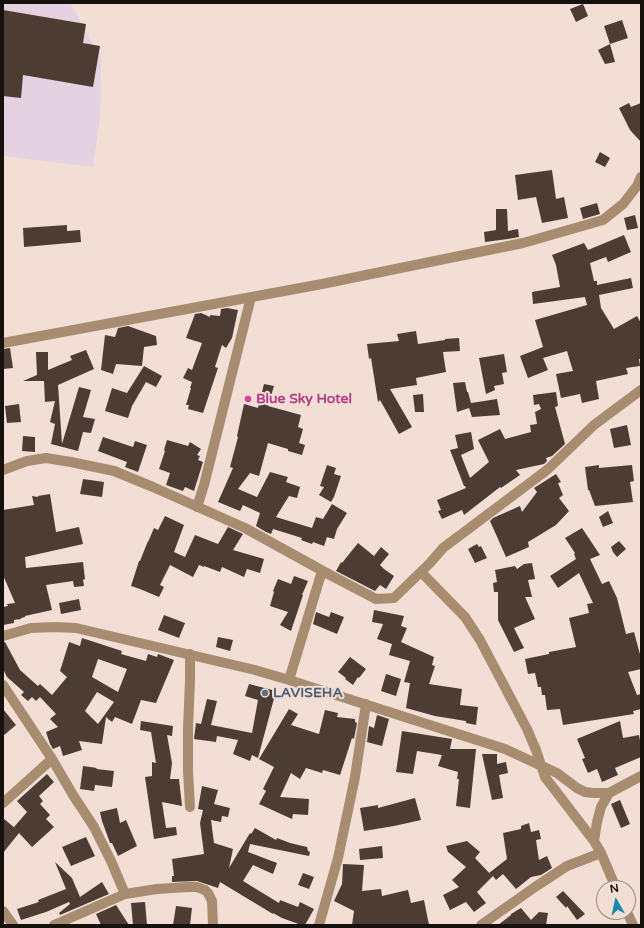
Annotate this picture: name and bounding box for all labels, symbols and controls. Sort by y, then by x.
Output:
place label: Blue Sky Hotel [256,391,352,407]
marker: Blue Sky Hotel [243,394,253,404]
place label: LAVISEHA [273,685,343,701]
marker: LAVISEHA [260,688,270,698]
north arrow [596,880,636,920]
text: N [609,882,620,896]

